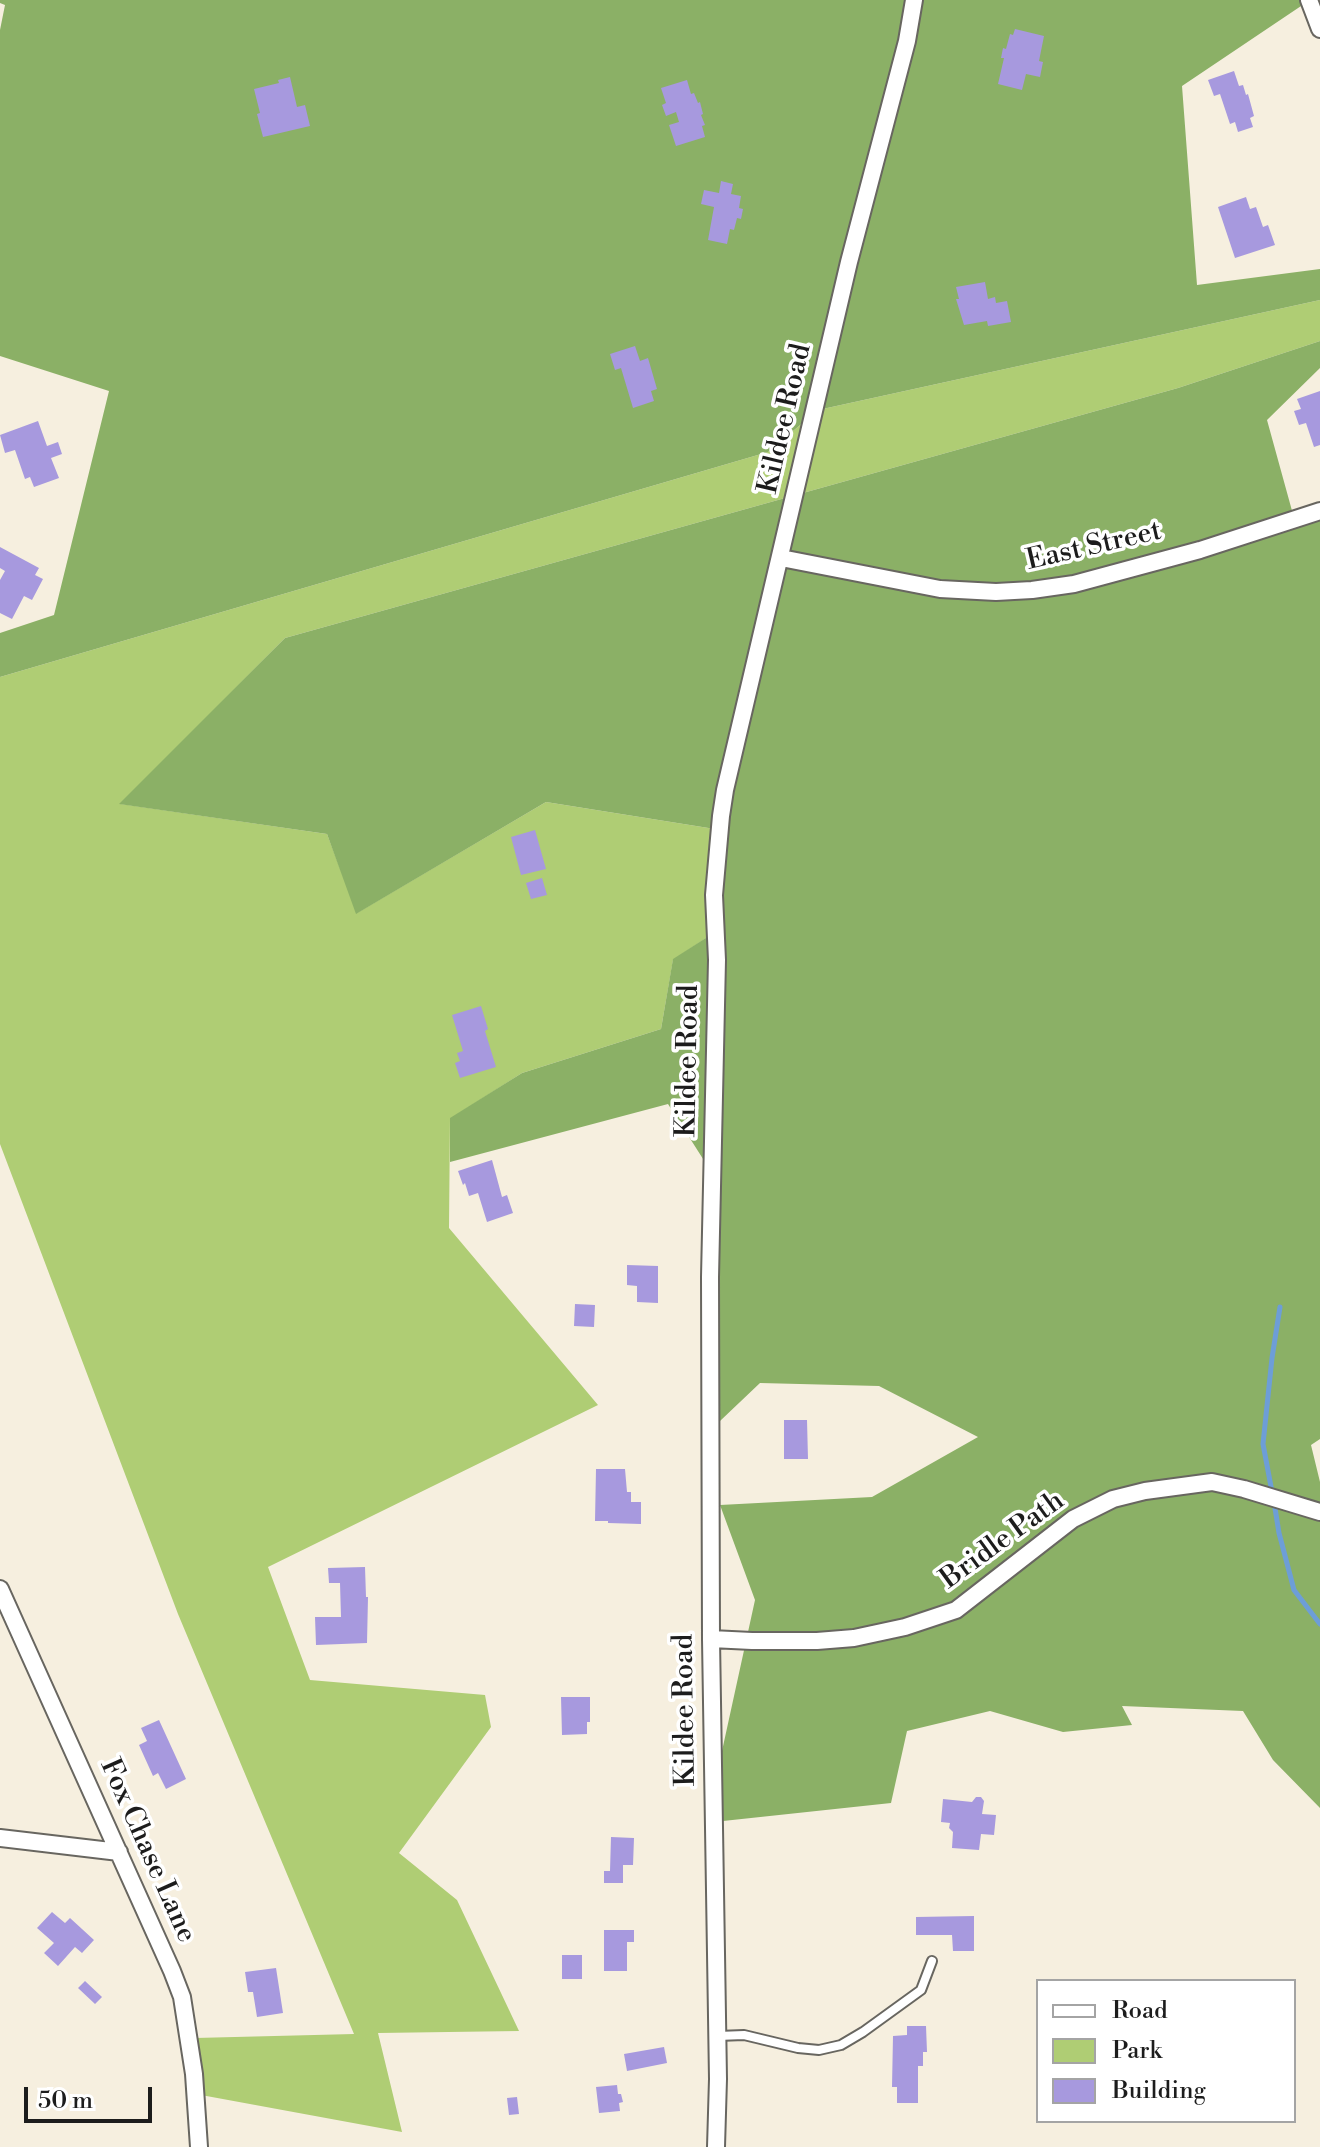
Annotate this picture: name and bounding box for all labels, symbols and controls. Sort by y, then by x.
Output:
street label: Kildee Road [752,341,820,497]
street label: East Street [1023,515,1165,579]
street label: Kildee Road [671,984,707,1138]
street label: Bridle Path [935,1485,1071,1597]
street label: Kildee Road [668,1633,704,1787]
street label: Fox Chase Lane [92,1754,202,1948]
legend [1036,1979,1296,2123]
text: Road [1112,1996,1168,2026]
text: Park [1112,2036,1162,2066]
scale bar [28,2071,156,2121]
text: Building [1112,2076,1206,2106]
text: 50 m [38,2086,93,2116]

